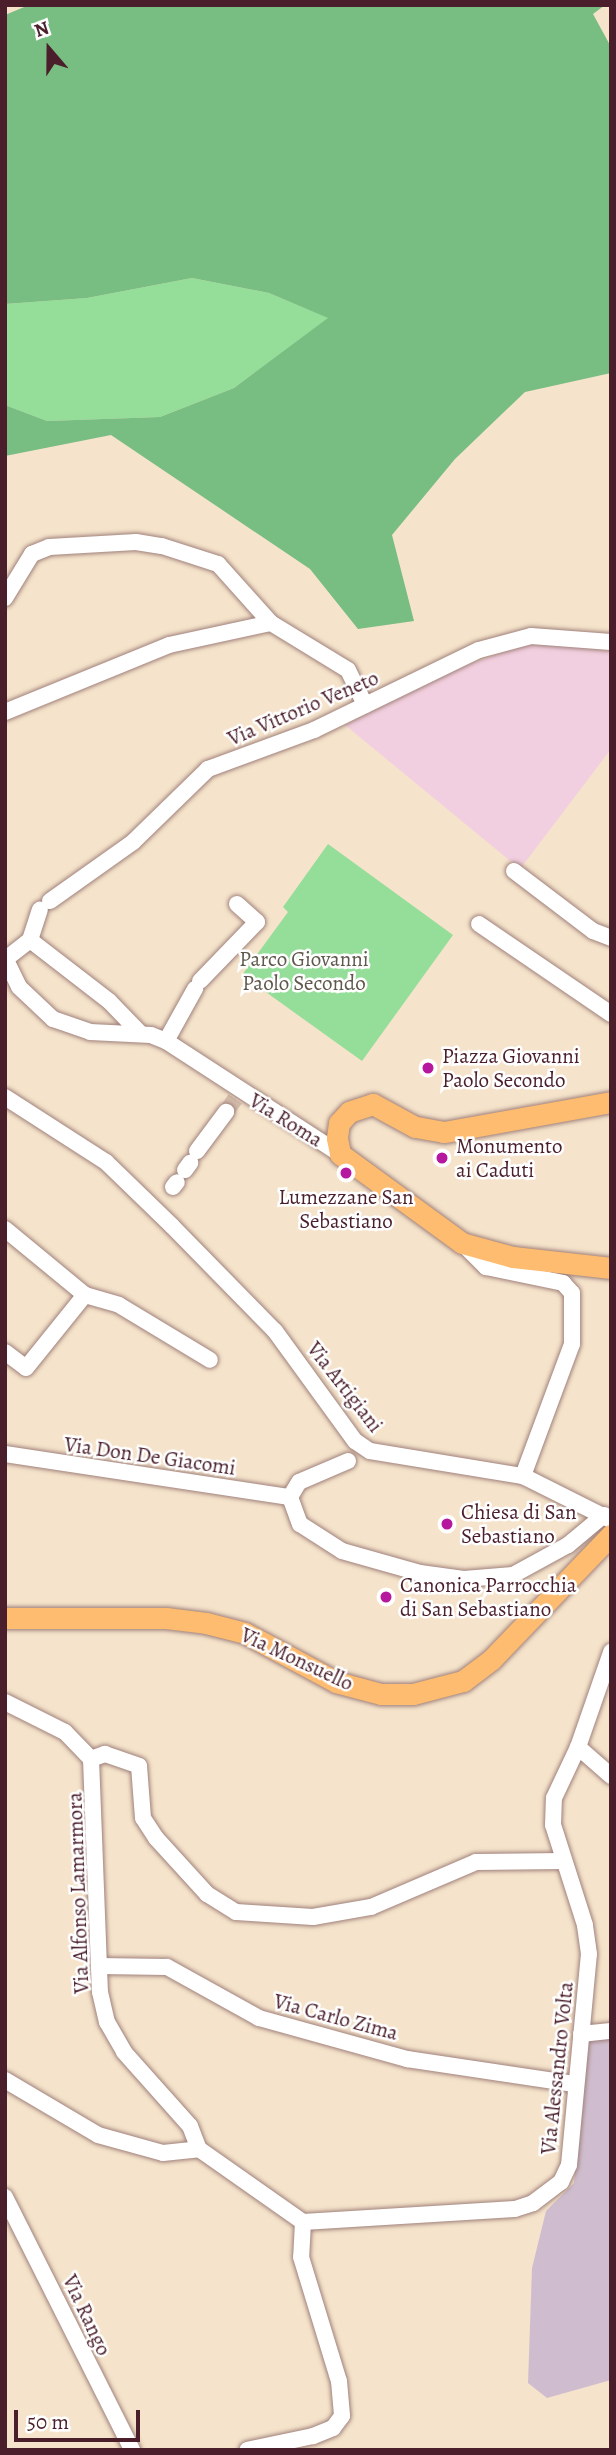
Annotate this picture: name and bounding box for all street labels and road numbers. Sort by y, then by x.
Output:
street label: Via Vittorio Veneto [224,665,382,751]
street label: Via Roma [245,1088,327,1152]
street label: Via Artigiani [302,1337,388,1437]
street label: Via Don De Giacomi [63,1431,237,1481]
street label: Via Monsuello [237,1622,357,1696]
street label: Via Alfonso Lamarmora [62,1792,94,1994]
street label: Via Alessandro Volta [535,1980,579,2156]
street label: Via Carlo Zima [271,1988,401,2046]
street label: Via Rango [57,2270,117,2360]

